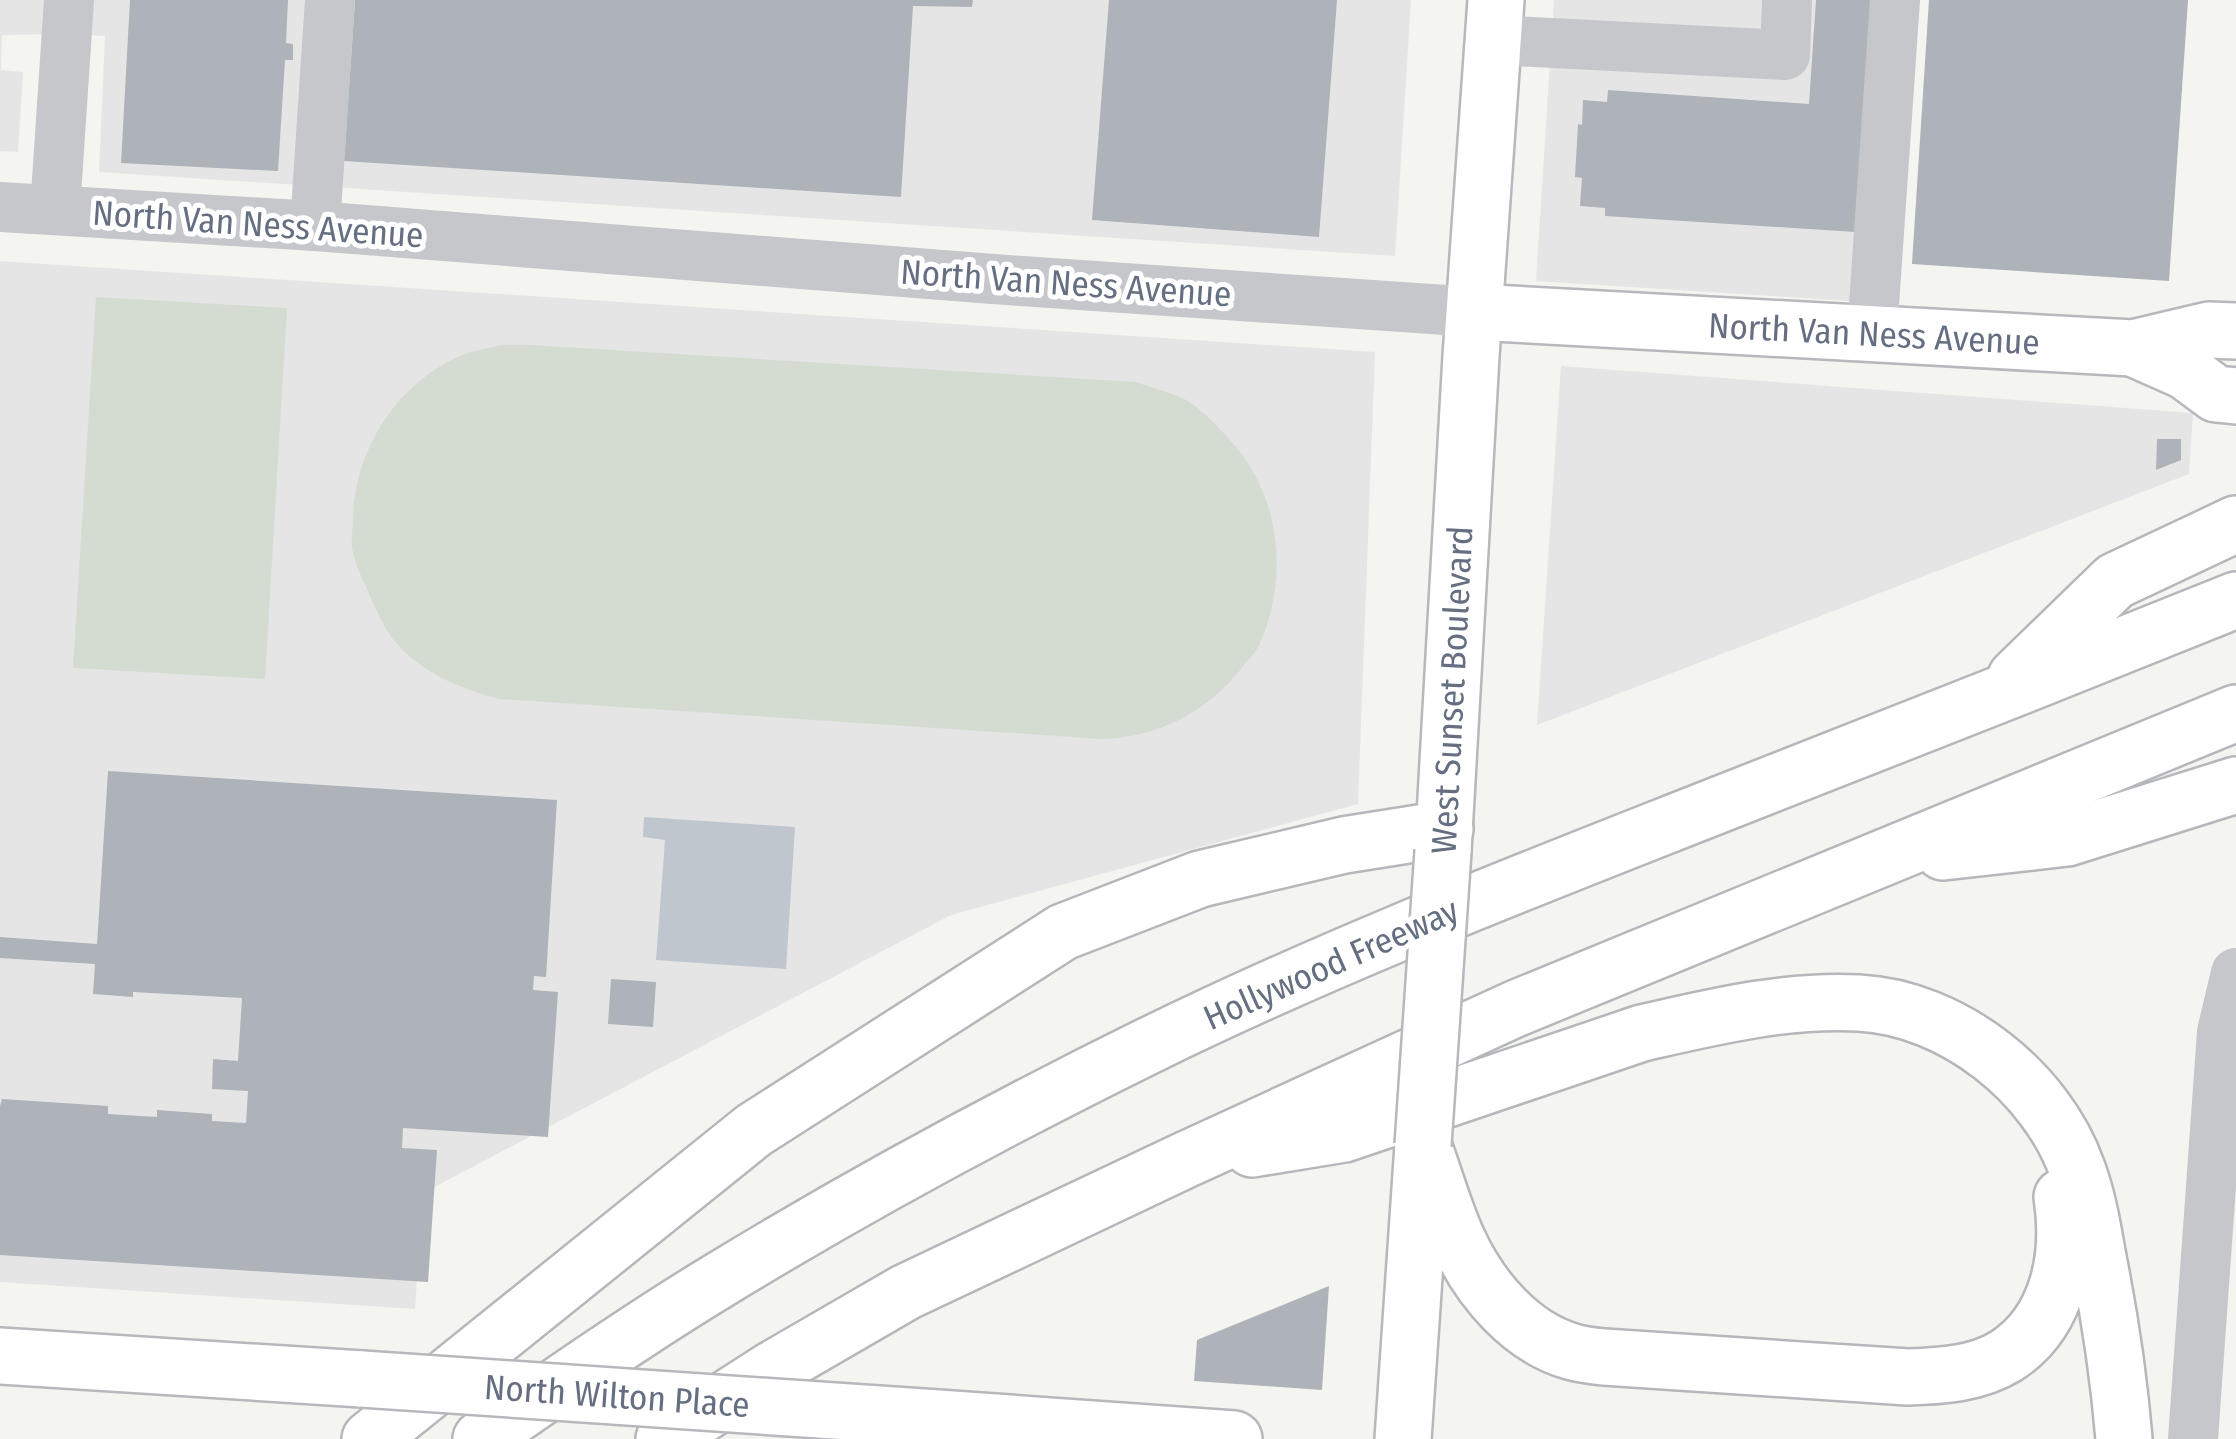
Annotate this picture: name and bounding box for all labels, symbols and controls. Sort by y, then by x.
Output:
street label: North Van Ness Avenue [91,191,425,257]
street label: North Van Ness Avenue [899,250,1233,316]
street label: North Van Ness Avenue [1707,304,2041,364]
street label: West Sunset Boulevard [1422,525,1482,855]
street label: Hollywood Freeway [1197,889,1465,1039]
street label: North Wilton Place [483,1366,751,1426]

